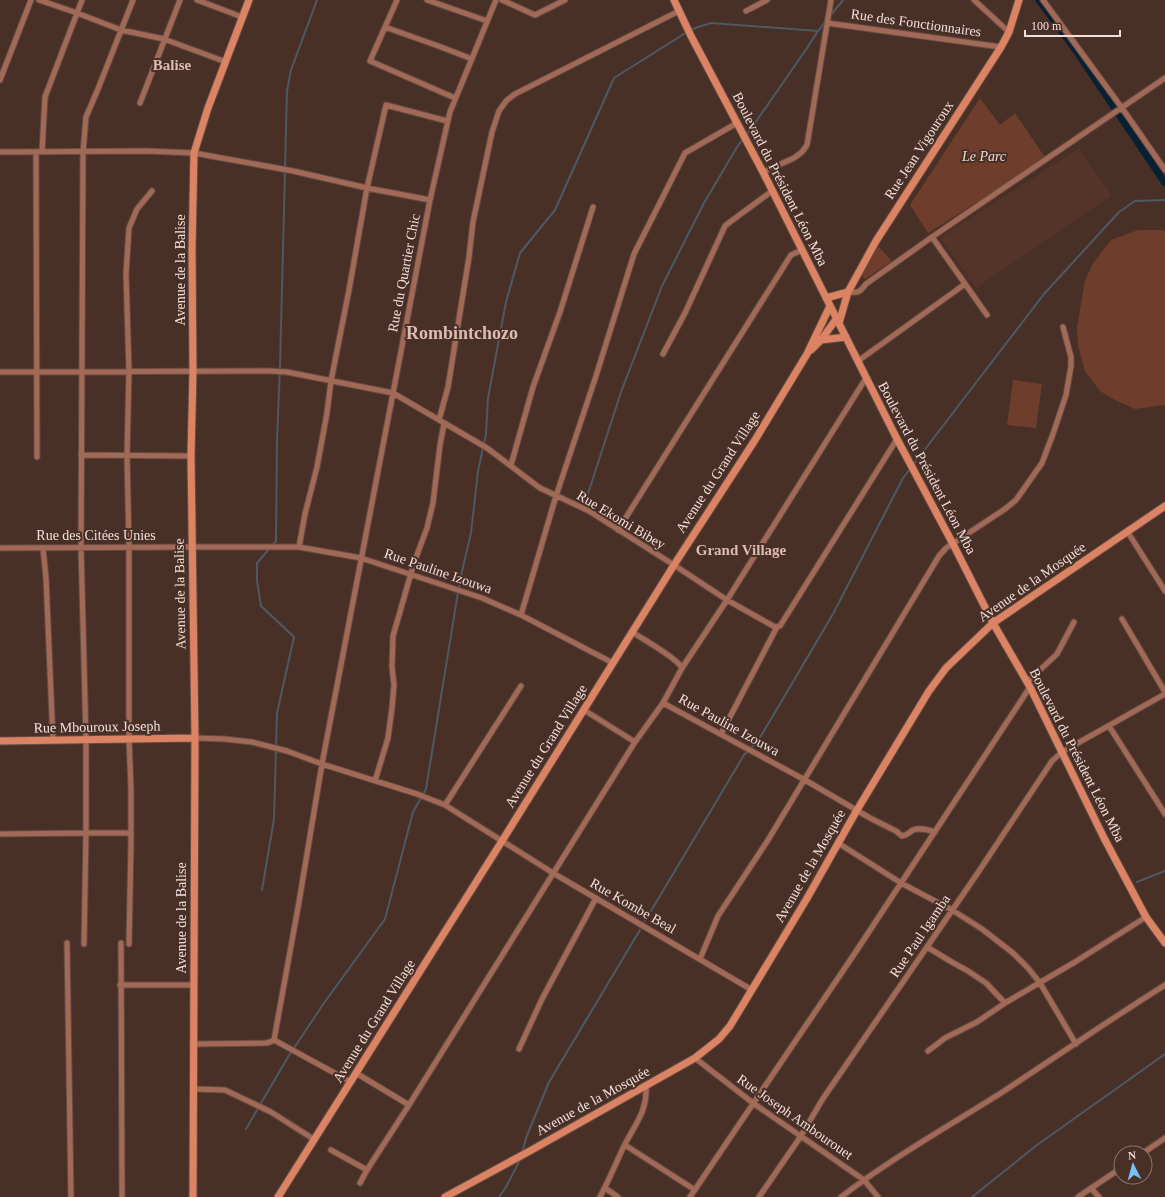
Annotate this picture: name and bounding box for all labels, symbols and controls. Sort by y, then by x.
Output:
street label: Rue des Fonctionnaires [850,6,982,40]
scale bar [1025,12,1120,38]
text: 100 m [1031,19,1062,33]
district label: Balise [153,57,192,73]
street label: Boulevard du Président Léon Mba [730,90,831,269]
street label: Rue Jean Vigouroux [882,98,956,202]
park label: Le Parc [961,149,1007,164]
street label: Rue du Quartier Chic [385,213,423,333]
street label: Avenue de la Balise [173,214,188,326]
district label: Rombintchozo [406,323,518,343]
street label: Boulevard du Président Léon Mba [875,379,979,557]
street label: Avenue du Grand Village [673,408,763,536]
street label: Rue Ekomi Bibey [574,488,668,552]
street label: Rue des Citées Unies [36,528,156,543]
street label: Avenue de la Balise [172,538,188,650]
street label: Avenue de la Mosquée [975,539,1089,625]
district label: Grand Village [696,542,787,558]
street label: Rue Pauline Izouwa [382,546,494,597]
street label: Boulevard du Président Léon Mba [1027,666,1128,845]
street label: Avenue du Grand Village [502,682,590,810]
street label: Rue Pauline Izouwa [676,691,783,759]
street label: Rue Mbouroux Joseph [33,718,161,736]
street label: Avenue de la Mosquée [772,807,848,925]
street label: Avenue de la Balise [174,862,189,974]
street label: Rue Kombe Beal [587,875,679,937]
street label: Rue Paul Igamba [887,891,954,980]
street label: Avenue du Grand Village [330,957,418,1085]
street label: Avenue de la Mosquée [534,1063,652,1139]
street label: Rue Joseph Ambourouet [734,1071,856,1163]
north arrow [1113,1145,1153,1185]
text: N [1127,1149,1137,1161]

